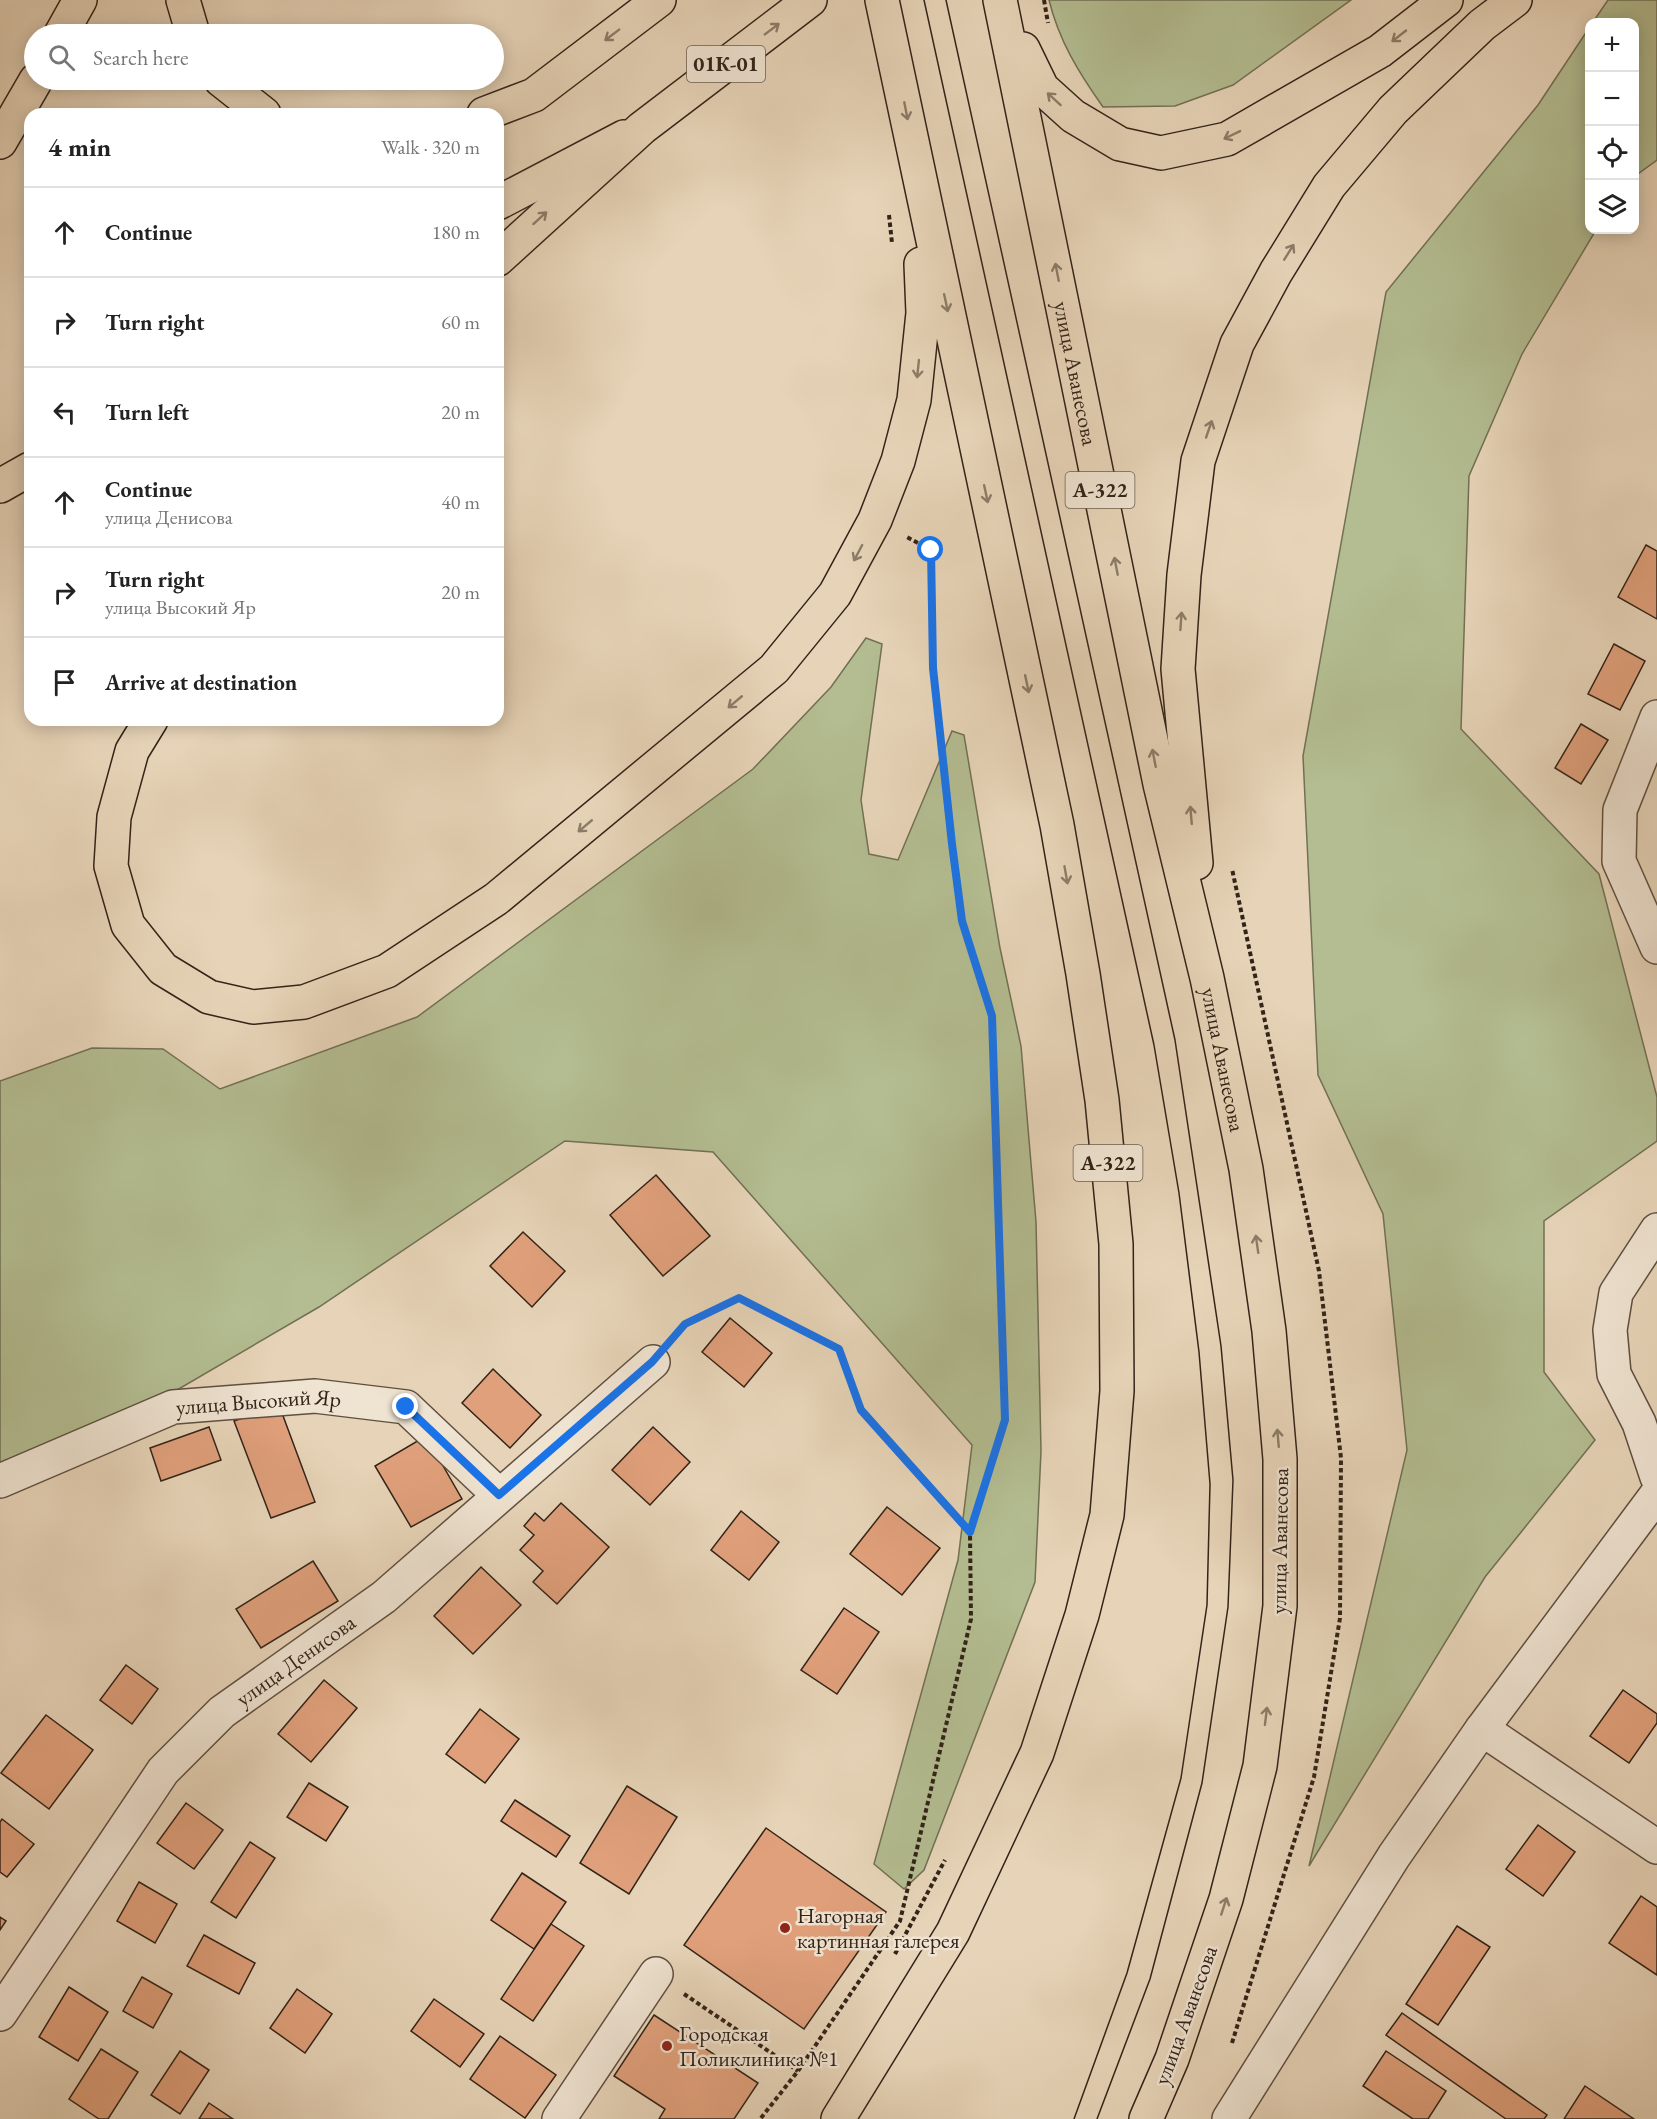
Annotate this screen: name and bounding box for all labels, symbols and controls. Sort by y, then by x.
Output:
map controls [1585,18,1639,234]
button: + [1585,18,1639,72]
one-way arrow [763,23,779,36]
search box [24,24,504,90]
one-way arrow [605,29,621,42]
one-way arrow [1392,30,1408,43]
icon: search [45,41,78,74]
text: Search here [93,43,188,72]
road number: 01К-01 [687,46,765,82]
button: − [1585,72,1639,126]
one-way arrow [1047,92,1062,106]
one-way arrow [901,101,912,121]
button: locate [1585,126,1639,180]
text: 4 min [48,130,111,164]
one-way arrow [1223,130,1241,142]
text: Walk · 320 m [381,134,480,160]
button: layers [1585,180,1639,234]
one-way arrow [532,211,547,225]
icon: ahead [48,216,81,249]
text: Continue [105,218,192,247]
text: 180 m [432,219,480,245]
one-way arrow [1282,243,1295,260]
one-way arrow [1051,263,1062,283]
one-way arrow [940,293,952,312]
street label: улица Аванесова [1047,299,1105,448]
icon: right [48,306,81,339]
text: Turn right [105,308,204,337]
text: 60 m [441,309,480,335]
one-way arrow [912,358,923,378]
icon: left [48,396,81,429]
text: Turn left [105,398,189,427]
text: 20 m [441,399,480,425]
one-way arrow [1205,420,1216,439]
road number: А-322 [1066,472,1134,508]
text: Continue [105,475,192,504]
one-way arrow [981,483,992,503]
icon: ahead [48,486,81,519]
text: 40 m [441,489,480,515]
text: улица Денисова [105,504,233,530]
route start [917,536,943,562]
one-way arrow [852,543,863,561]
one-way arrow [1110,557,1121,577]
text: Turn right [105,565,204,594]
icon: right [48,576,81,609]
text: 20 m [441,579,480,605]
text: улица Высокий Яр [105,594,256,620]
one-way arrow [1175,611,1186,631]
icon: arrive [48,666,81,699]
text: Arrive at destination [105,668,297,697]
one-way arrow [1022,674,1033,694]
one-way arrow [728,695,743,709]
one-way arrow [1148,748,1159,768]
one-way arrow [1185,806,1196,826]
one-way arrow [578,819,593,833]
one-way arrow [1060,865,1071,885]
street label: улица Аванесова [1194,985,1252,1135]
road number: А-322 [1074,1145,1142,1181]
one-way arrow [1251,1235,1262,1255]
street label: улица Высокий Яр [175,1382,343,1422]
route end [392,1393,418,1419]
one-way arrow [1272,1429,1283,1449]
street label: улица Аванесова [1264,1467,1295,1614]
street label: улица Денисова [230,1608,362,1713]
one-way arrow [1261,1707,1272,1727]
one-way arrow [1219,1897,1230,1916]
place label: Нагорная картинная галерея [797,1901,960,1955]
marker: Нагорная картинная галерея [778,1921,792,1935]
street label: улица Аванесова [1147,1941,1224,2089]
place label: Городская Поликлиника №1 [679,2019,839,2073]
marker: Городская Поликлиника №1 [660,2039,674,2053]

